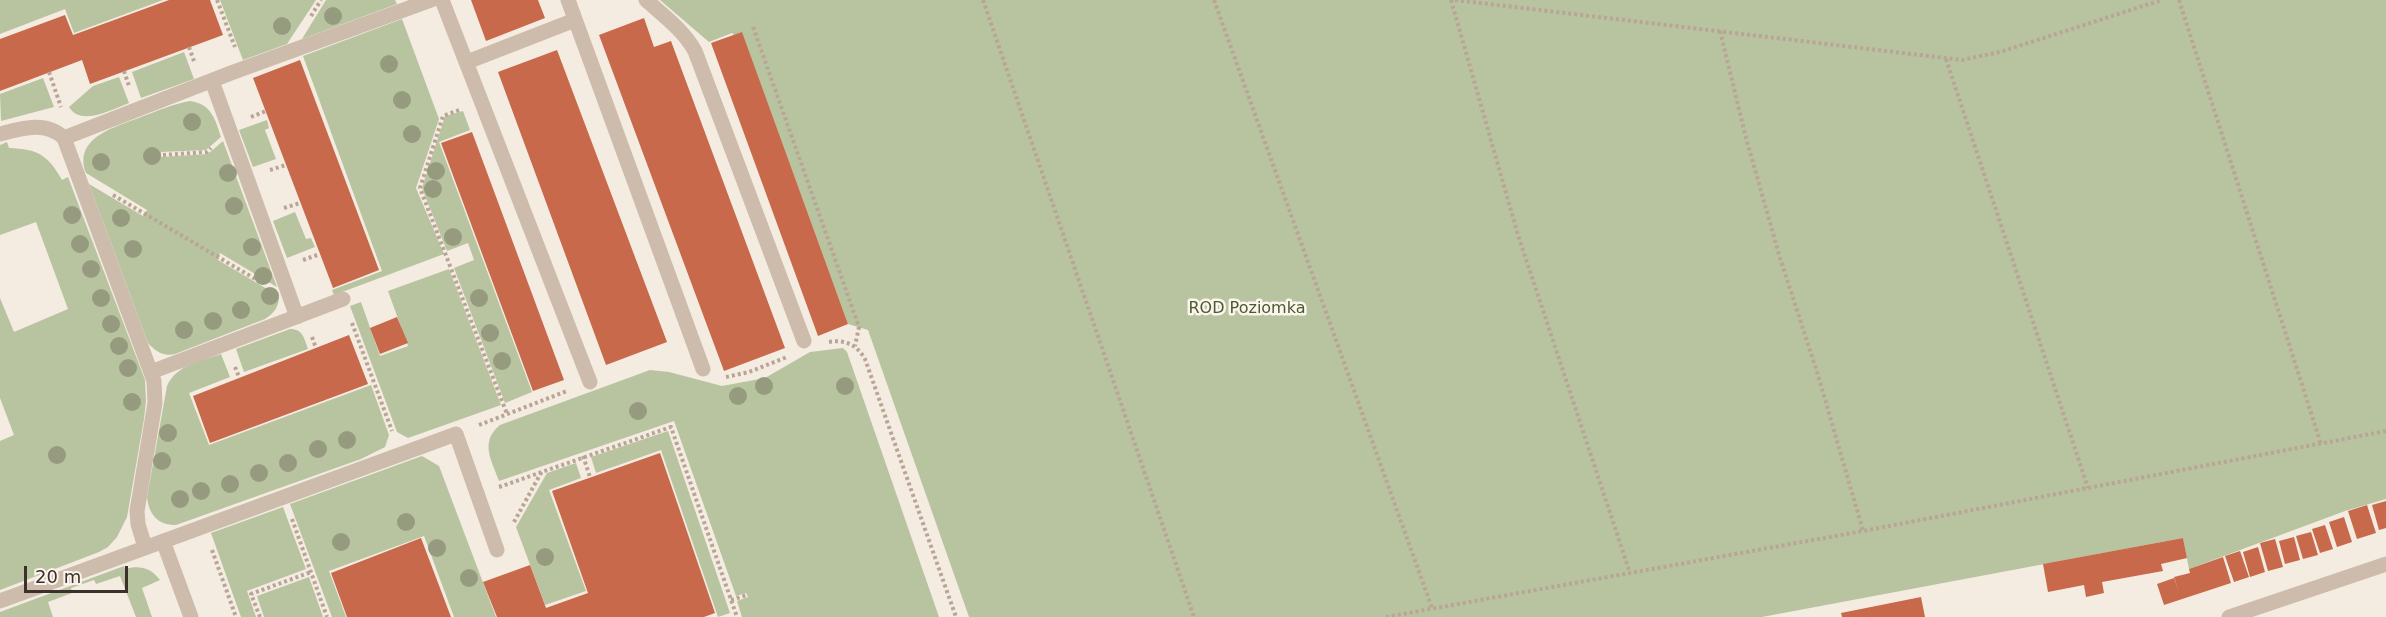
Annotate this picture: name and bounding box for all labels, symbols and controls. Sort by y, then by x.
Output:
park label: ROD Poziomka [1189,299,1305,319]
scale bar [27,554,130,592]
text: 20 m [35,566,81,587]

